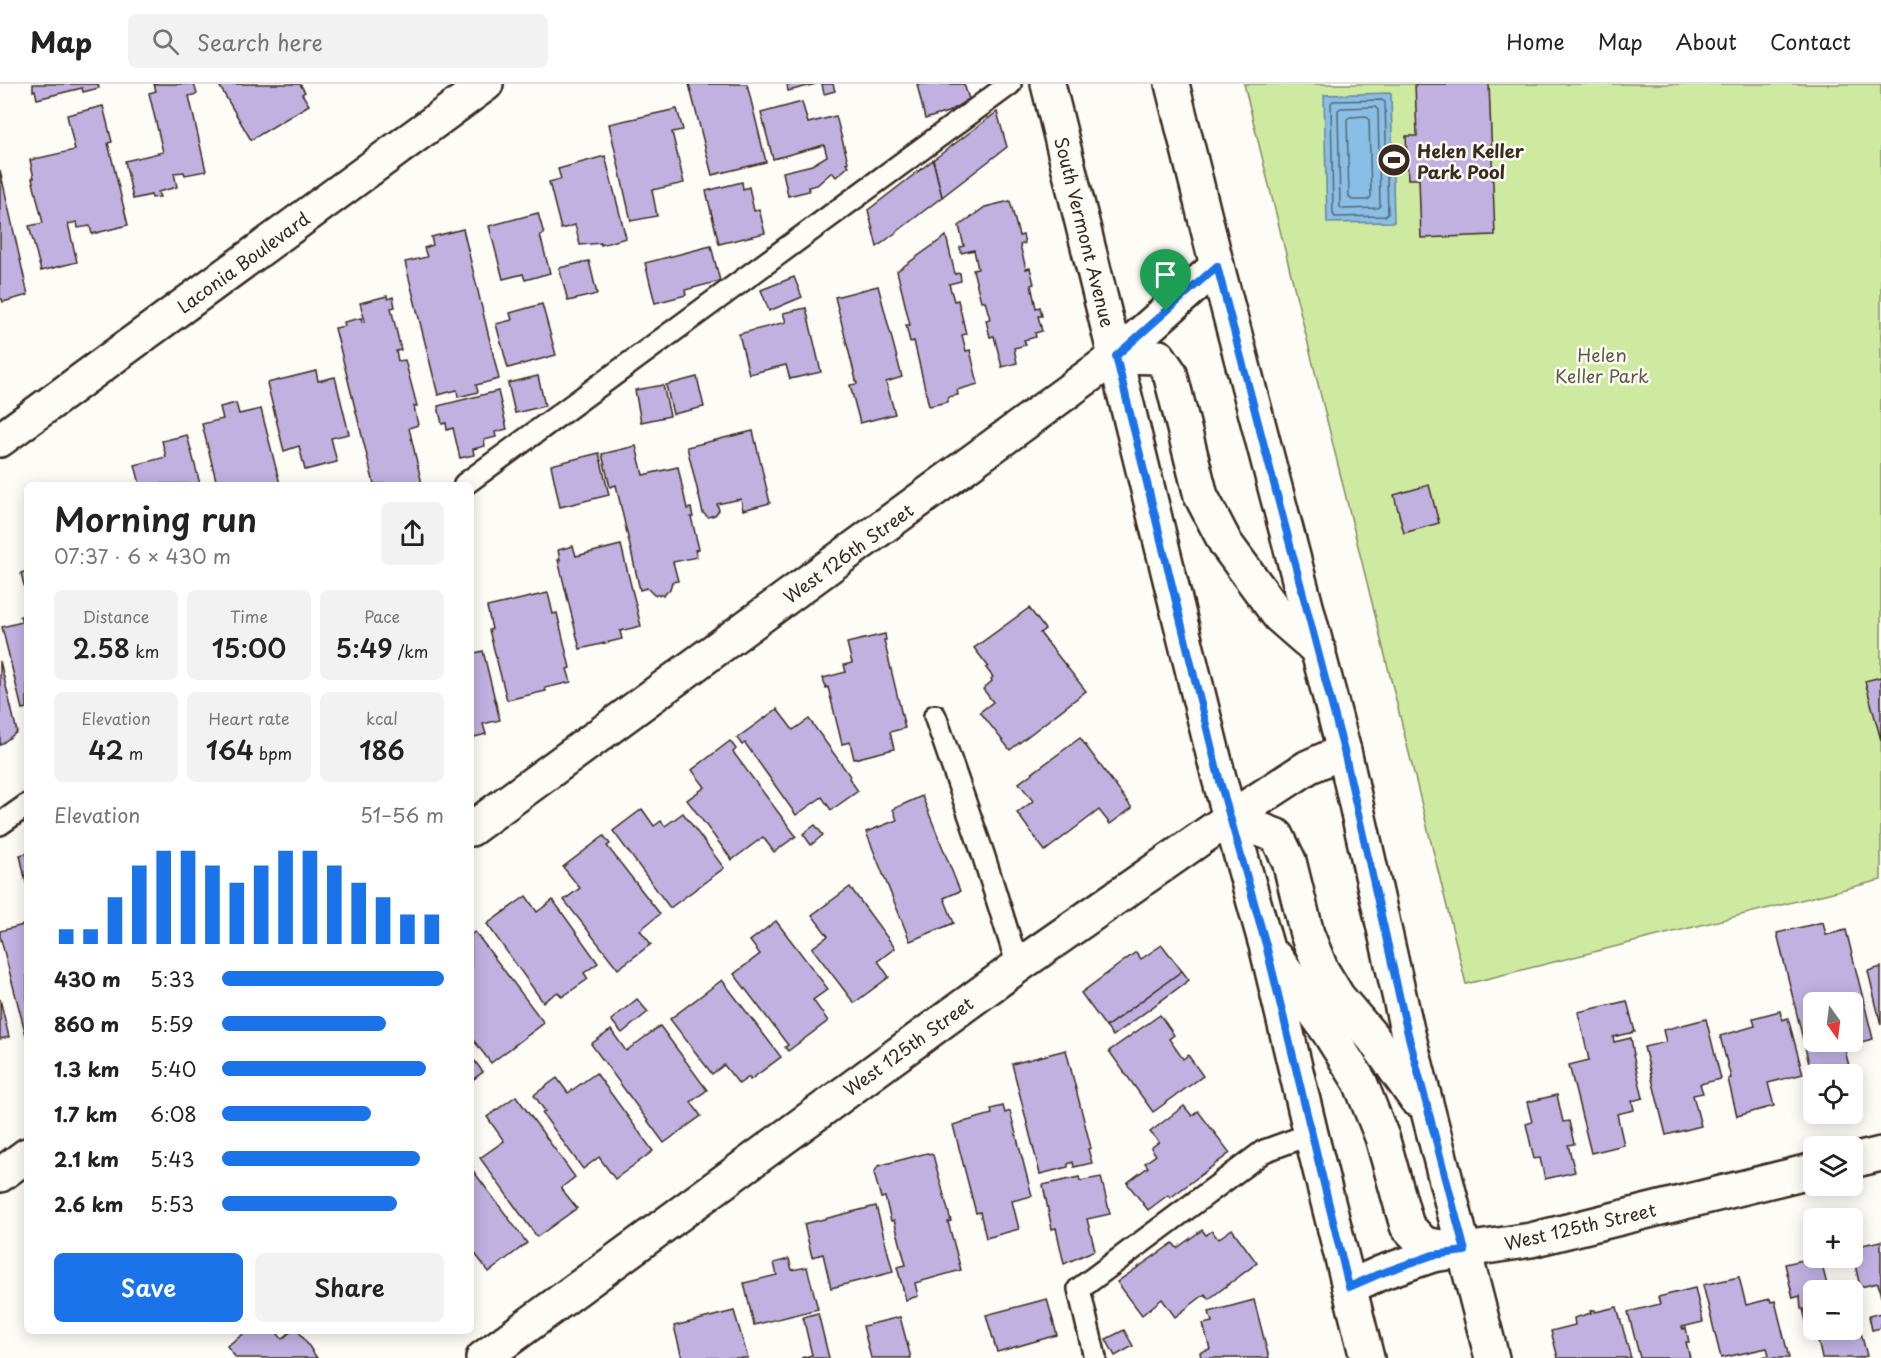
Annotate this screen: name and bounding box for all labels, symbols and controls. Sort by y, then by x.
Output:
search box [128,14,548,68]
text: Map [30,20,92,63]
icon: search [149,25,182,58]
text: Search here [197,25,323,58]
text: Home [1506,25,1565,57]
text: Map [1598,25,1643,57]
text: About [1676,25,1737,57]
text: Contact [1770,25,1851,57]
street label: South Vermont Avenue [1048,134,1122,330]
place label: Helen Keller Park Pool [1417,137,1525,185]
sports icon: Helen Keller Park Pool [1376,142,1412,178]
street label: Laconia Boulevard [171,205,315,319]
pin [1140,249,1191,311]
icon: arrive [1149,258,1182,291]
park label: Helen Keller Park [1555,341,1649,389]
text: Morning run [54,493,257,543]
street label: West 126th Street [777,496,919,610]
button: share [381,502,444,565]
text: 07:37 · 6 × 430 m [54,541,231,571]
text: Distance [82,604,150,628]
text: Time [230,604,268,628]
text: Pace [364,604,400,628]
text: 2.58 [73,628,130,667]
text: 15:00 [212,628,286,667]
text: 5:49 [336,628,393,667]
text: km [130,639,159,663]
text: /km [393,639,428,663]
text: Elevation [81,706,151,730]
text: Heart rate [209,706,289,730]
text: kcal [366,706,398,730]
text: 42 [89,730,124,769]
text: 164 [206,730,254,769]
text: 186 [359,730,405,769]
text: m [124,741,143,765]
text: bpm [254,741,292,765]
text: Elevation [54,800,140,830]
text: 51–56 m [360,800,444,830]
text: 430 m [54,964,121,994]
text: 5:33 [150,964,195,994]
street label: West 125th Street [837,990,979,1102]
north arrow [1803,992,1863,1052]
map controls [1803,992,1863,1340]
text: 860 m [54,1009,119,1039]
text: 5:59 [150,1009,194,1039]
text: 1.3 km [54,1054,120,1084]
text: 5:40 [150,1054,196,1084]
button: locate [1803,1064,1863,1124]
text: 1.7 km [54,1099,117,1129]
text: 6:08 [150,1099,197,1129]
button: layers [1803,1136,1863,1196]
text: 2.1 km [54,1144,119,1174]
text: 5:43 [150,1144,194,1174]
text: 2.6 km [54,1189,123,1219]
text: 5:53 [150,1189,194,1219]
street label: West 125th Street [1502,1195,1658,1257]
button: + [1803,1208,1863,1268]
button: Save [54,1253,243,1322]
button: Share [255,1253,444,1322]
button: − [1803,1280,1863,1340]

